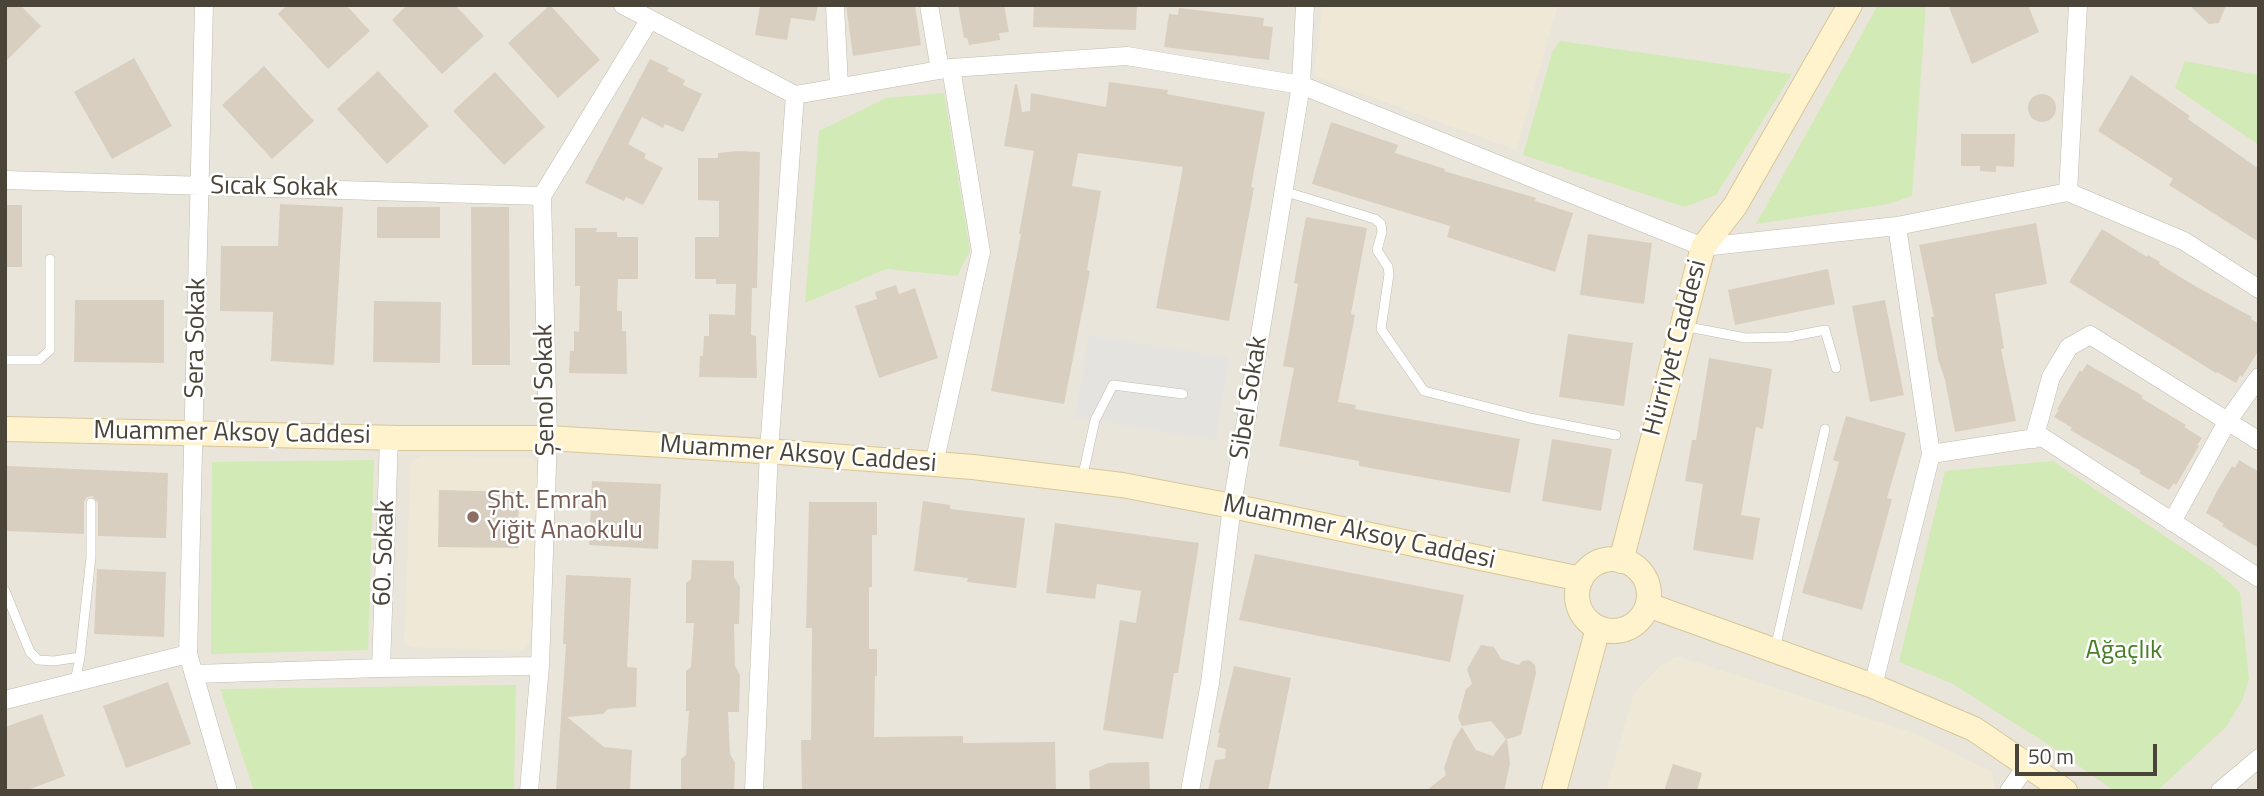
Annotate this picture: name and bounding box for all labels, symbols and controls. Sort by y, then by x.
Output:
street label: Sıcak Sokak [210,171,338,205]
street label: Hürriyet Caddesi [1638,257,1714,439]
street label: Sera Sokak [180,277,214,399]
street label: Şenol Sokak [529,324,563,456]
street label: Sibel Sokak [1225,334,1275,462]
street label: Muammer Aksoy Caddesi [93,416,371,452]
street label: Muammer Aksoy Caddesi [659,430,937,480]
place label: Şht. Emrah Yiğit Anaokulu [487,486,643,548]
street label: Muammer Aksoy Caddesi [1220,489,1498,577]
street label: 60. Sokak [368,499,402,607]
marker: Şht. Emrah Yiğit Anaokulu [465,509,481,525]
park label: Ağaçlık [2085,636,2163,668]
scale bar [2019,730,2161,774]
text: 50 m [2028,740,2074,772]

